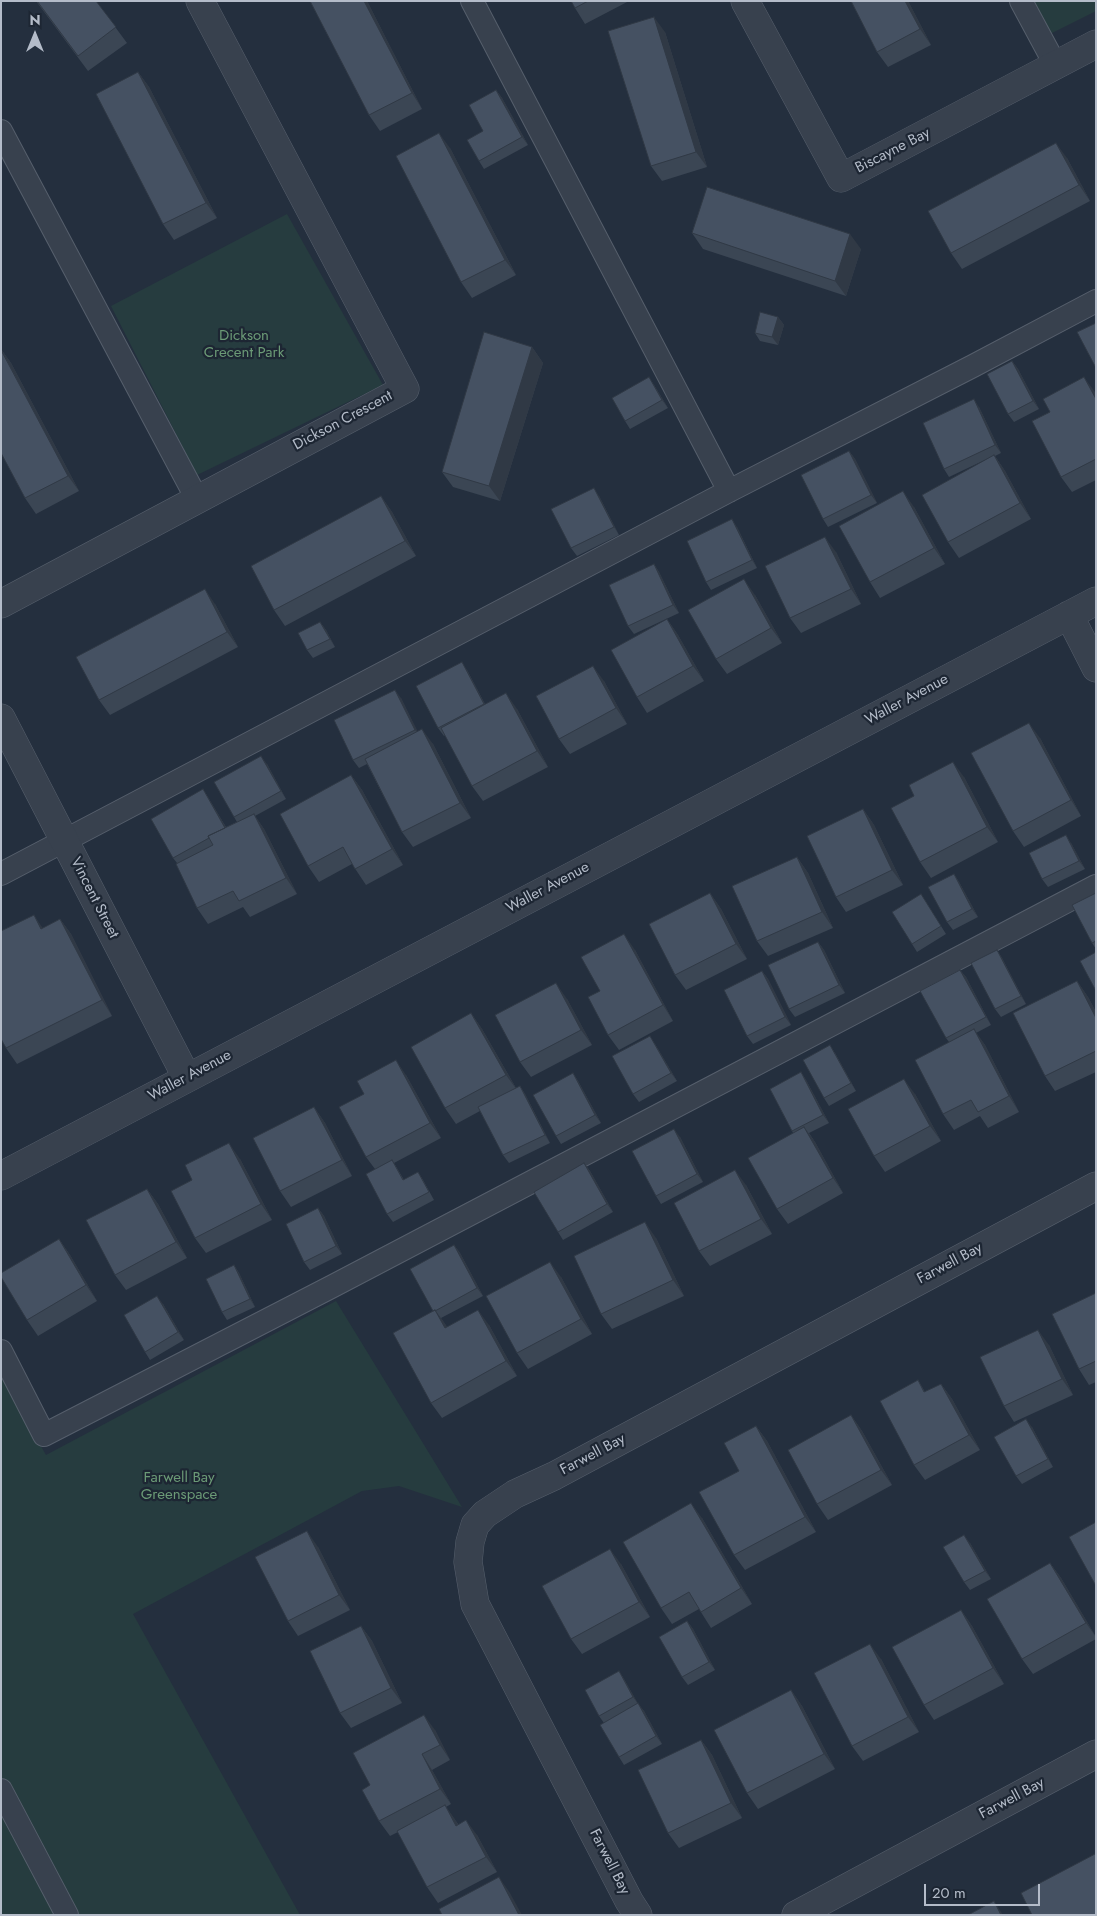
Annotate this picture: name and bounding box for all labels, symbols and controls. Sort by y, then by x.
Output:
north arrow [10,10,60,60]
text: N [29,10,41,30]
street label: Biscayne Bay [853,124,933,178]
park label: Dickson Crecent Park [204,327,284,362]
street label: Dickson Crescent [290,387,396,455]
street label: Waller Avenue [862,671,952,729]
street label: Vincent Street [66,855,122,941]
street label: Waller Avenue [503,859,593,917]
street label: Waller Avenue [145,1047,235,1105]
street label: Farwell Bay [914,1239,986,1289]
street label: Farwell Bay [557,1430,629,1480]
park label: Farwell Bay Greenspace [141,1469,217,1504]
street label: Farwell Bay [976,1774,1048,1824]
street label: Farwell Bay [585,1826,633,1898]
scale bar [927,1874,1043,1906]
text: 20 m [932,1882,966,1904]

